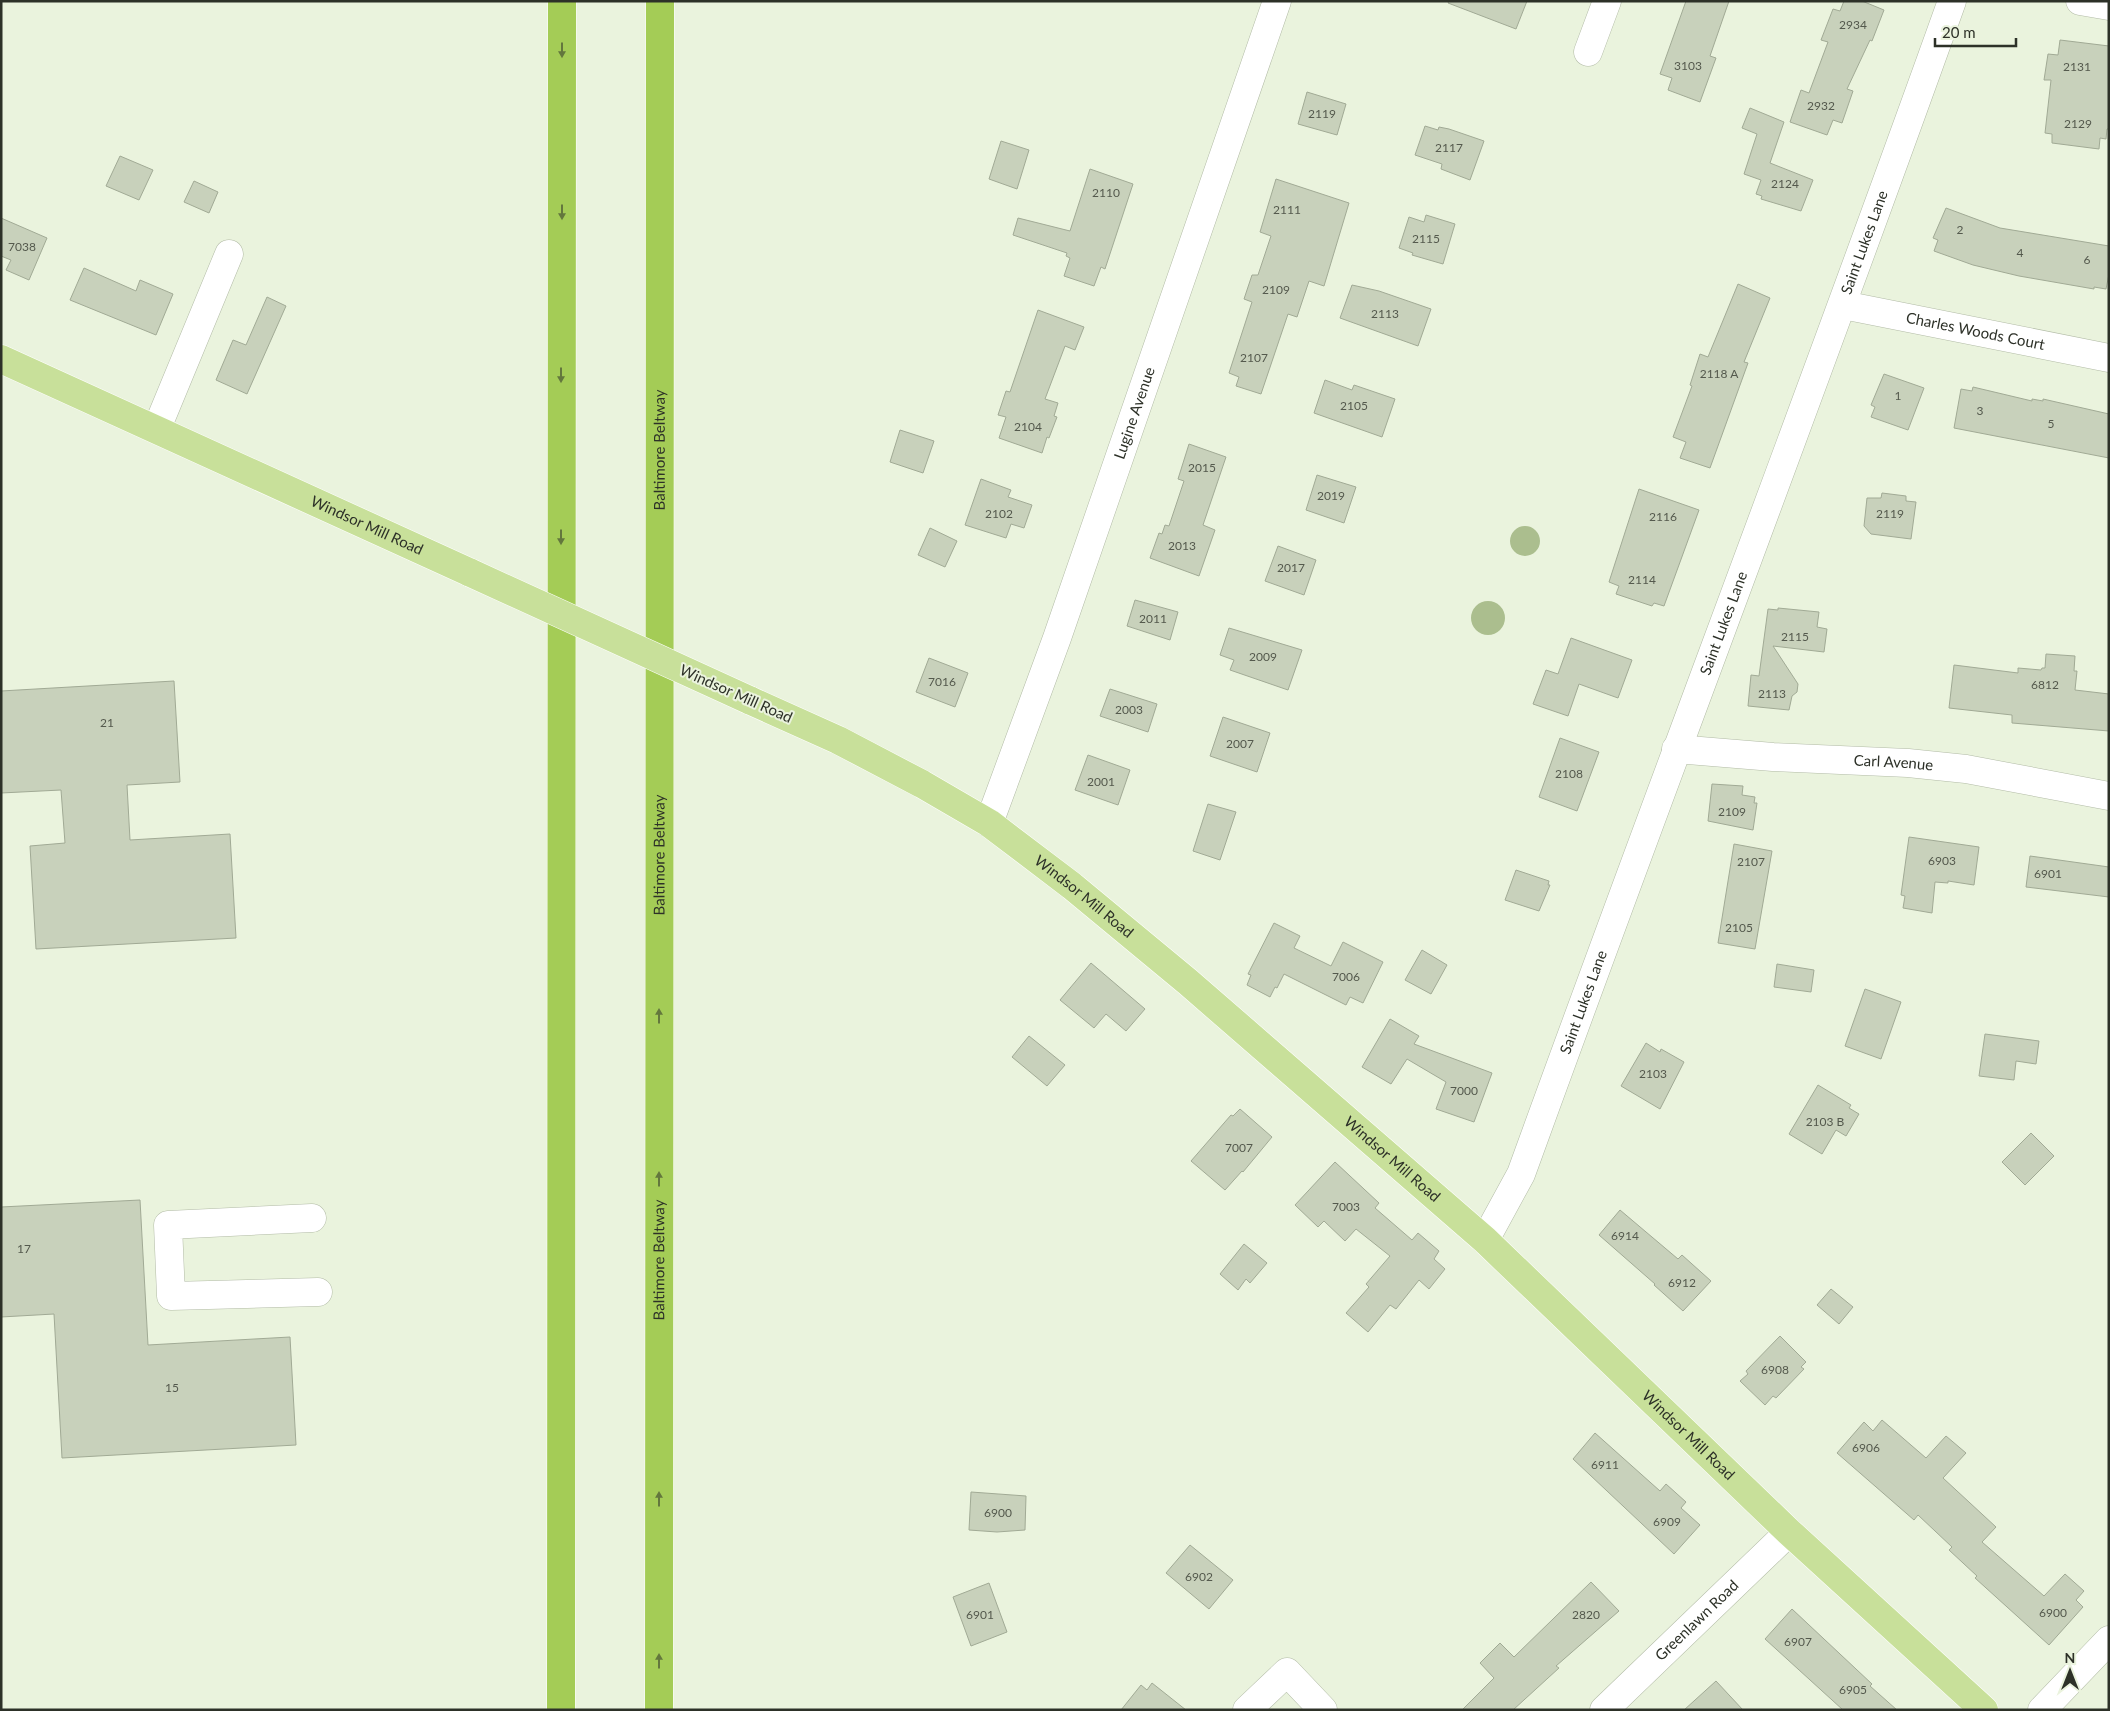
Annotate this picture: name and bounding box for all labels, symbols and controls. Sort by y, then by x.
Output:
scale bar [1935,15,2016,47]
house number: 2934 [1839,17,1867,32]
text: 20 m [1942,23,1976,41]
one-way arrow [558,42,566,58]
house number: 3103 [1674,58,1702,73]
house number: 2131 [2063,59,2091,74]
house number: 2932 [1807,98,1835,113]
house number: 2119 [1308,106,1336,121]
house number: 2129 [2064,116,2092,131]
house number: 2117 [1435,140,1463,155]
house number: 2124 [1771,176,1799,191]
house number: 2110 [1092,185,1120,200]
street label: Saint Lukes Lane [1836,188,1891,297]
house number: 2111 [1273,202,1301,217]
one-way arrow [558,205,566,221]
house number: 2 [1957,222,1964,237]
house number: 2115 [1412,231,1440,246]
house number: 7038 [8,239,36,254]
house number: 4 [2017,245,2024,260]
house number: 6 [2084,252,2091,267]
house number: 2109 [1262,282,1290,297]
house number: 2113 [1371,306,1399,321]
street label: Charles Woods Court [1905,308,2047,353]
house number: 2107 [1240,350,1268,365]
street label: Lugine Avenue [1109,364,1158,461]
house number: 2118 A [1700,366,1739,381]
one-way arrow [557,367,565,383]
house number: 1 [1895,388,1902,403]
street label: Baltimore Beltway [650,389,668,510]
house number: 2105 [1340,398,1368,413]
house number: 3 [1977,403,1984,418]
house number: 5 [2048,416,2055,431]
house number: 2104 [1014,419,1042,434]
house number: 2015 [1188,460,1216,475]
house number: 2019 [1317,488,1345,503]
street label: Windsor Mill Road [308,491,426,558]
house number: 2102 [985,506,1013,521]
house number: 2119 [1876,506,1904,521]
house number: 2116 [1649,509,1677,524]
one-way arrow [557,530,565,546]
house number: 2013 [1168,538,1196,553]
house number: 2017 [1277,560,1305,575]
street label: Saint Lukes Lane [1696,569,1750,677]
house number: 2114 [1628,572,1656,587]
house number: 2011 [1139,611,1167,626]
house number: 2115 [1781,629,1809,644]
house number: 2009 [1249,649,1277,664]
street label: Windsor Mill Road [677,660,796,726]
house number: 7016 [928,674,956,689]
house number: 6812 [2031,677,2059,692]
house number: 2113 [1758,686,1786,701]
house number: 2003 [1115,702,1143,717]
house number: 21 [100,715,114,730]
house number: 2007 [1226,736,1254,751]
street label: Carl Avenue [1853,751,1934,774]
house number: 2108 [1555,766,1583,781]
house number: 2001 [1087,774,1115,789]
street label: Baltimore Beltway [649,794,668,915]
house number: 2109 [1718,804,1746,819]
street label: Windsor Mill Road [1031,851,1137,941]
house number: 6903 [1928,853,1956,868]
house number: 2107 [1737,854,1765,869]
house number: 6901 [2034,866,2062,881]
house number: 2105 [1725,920,1753,935]
street label: Saint Lukes Lane [1555,947,1610,1056]
house number: 7006 [1332,969,1360,984]
one-way arrow [655,1008,663,1024]
house number: 2103 [1639,1066,1667,1081]
house number: 7000 [1450,1083,1478,1098]
street label: Windsor Mill Road [1341,1112,1445,1205]
house number: 2103 B [1806,1114,1845,1129]
house number: 7007 [1225,1140,1253,1155]
one-way arrow [655,1170,663,1186]
street label: Baltimore Beltway [649,1199,667,1320]
house number: 7003 [1332,1199,1360,1214]
house number: 6914 [1611,1228,1639,1243]
house number: 17 [17,1241,31,1256]
house number: 6912 [1668,1275,1696,1290]
house number: 6908 [1761,1362,1789,1377]
house number: 15 [165,1380,179,1395]
street label: Windsor Mill Road [1639,1386,1739,1483]
house number: 6906 [1852,1440,1880,1455]
house number: 6911 [1591,1457,1619,1472]
one-way arrow [655,1490,663,1506]
house number: 6900 [984,1505,1012,1520]
house number: 6909 [1653,1514,1681,1529]
house number: 6902 [1185,1569,1213,1584]
street label: Greenlawn Road [1651,1576,1742,1664]
house number: 6900 [2039,1605,2067,1620]
house number: 6901 [966,1607,994,1622]
house number: 2820 [1572,1607,1600,1622]
house number: 6907 [1784,1634,1812,1649]
north arrow [2045,1646,2095,1696]
text: N [2065,1649,2075,1666]
one-way arrow [655,1653,663,1669]
house number: 6905 [1839,1682,1867,1697]

